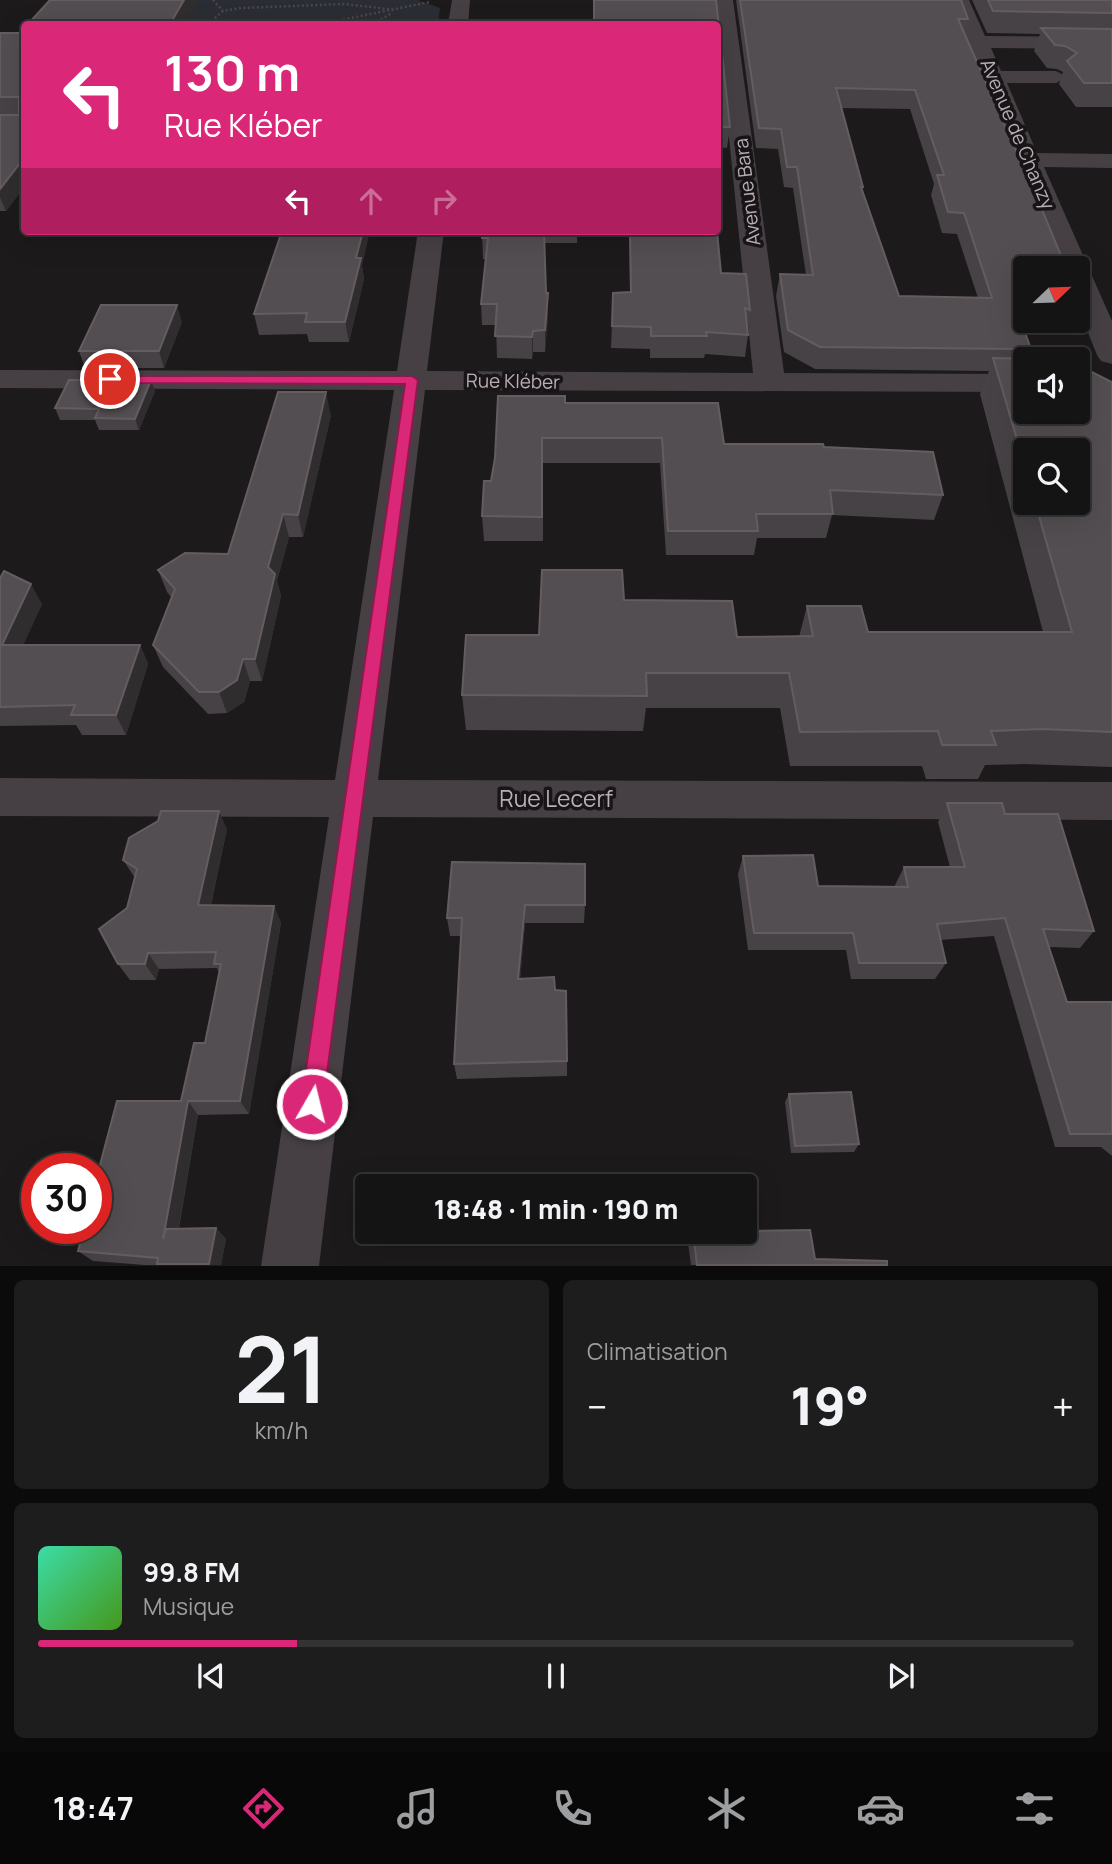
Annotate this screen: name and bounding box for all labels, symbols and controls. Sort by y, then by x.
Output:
text: 130 m [164,39,300,106]
icon: left [49,49,140,140]
street label: Avenue de Chanzy [974,55,1062,213]
text: Rue Kléber [164,103,323,147]
street label: Avenue Bara [728,137,766,247]
icon: left [279,182,317,220]
icon: ahead [352,182,390,220]
icon: right [425,182,463,220]
north arrow [1013,256,1090,332]
map controls [1013,256,1090,515]
button: sound [1013,347,1090,424]
pin [80,349,140,409]
icon: arrive [91,360,129,398]
street label: Rue Kléber [466,367,560,395]
button: search [1013,438,1090,515]
street label: Rue Lecerf [499,782,613,814]
position arrow [275,1067,349,1141]
speed limit sign: 30 [21,1153,112,1244]
text: 18:48 · 1 min · 190 m [434,1191,678,1227]
text: 21 [234,1306,329,1430]
text: Climatisation [587,1335,728,1367]
text: 19° [790,1370,869,1441]
text: − [587,1380,608,1432]
text: + [1052,1380,1074,1432]
text: km/h [255,1414,308,1446]
text: 99.8 FM [143,1554,240,1590]
text: Musique [143,1590,234,1622]
icon: previous [192,1657,230,1695]
icon: pause [537,1657,575,1695]
icon: next [882,1657,920,1695]
icon: directions [239,1784,288,1833]
icon: music [393,1784,442,1833]
icon: phone [548,1784,597,1833]
icon: climate [702,1784,751,1833]
icon: car [856,1784,905,1833]
icon: filters [1010,1784,1059,1833]
text: 18:47 [53,1786,134,1830]

